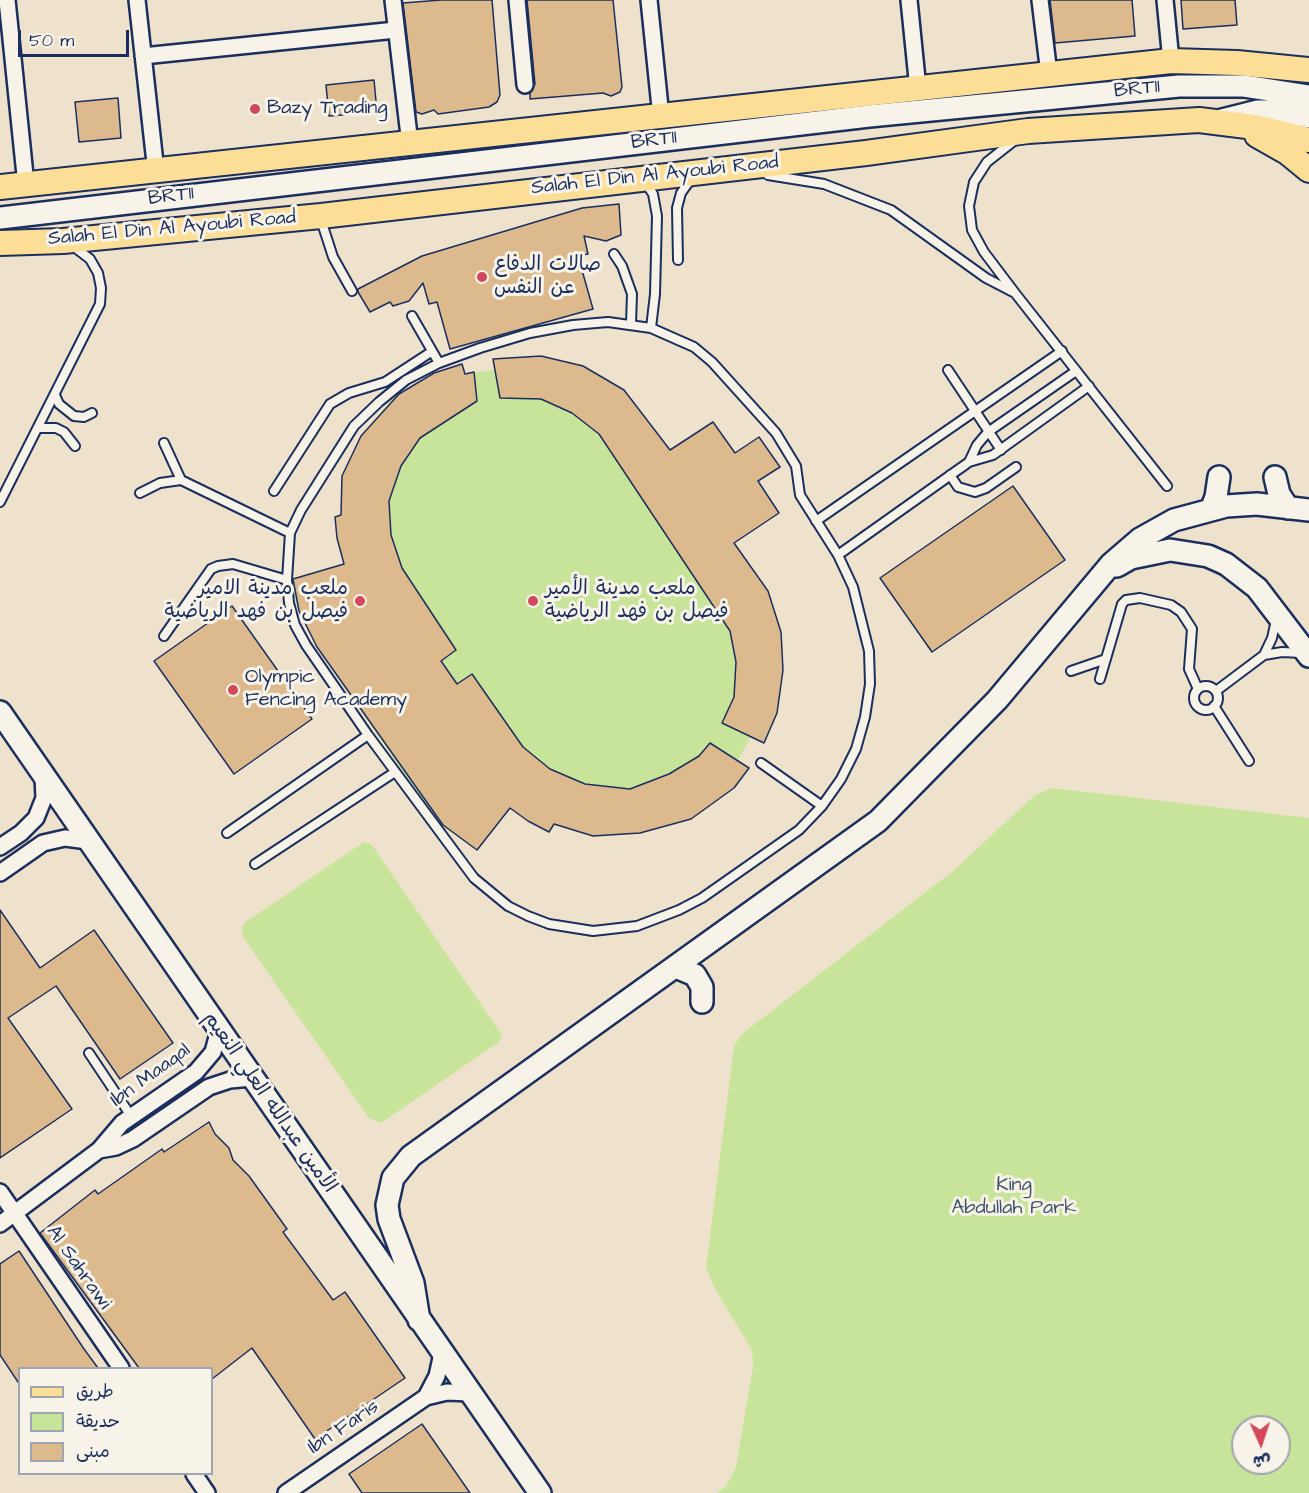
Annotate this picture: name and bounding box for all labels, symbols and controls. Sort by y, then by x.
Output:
scale bar [21,18,132,56]
text: 50 m [29,28,74,53]
street label: BRT11 [1113,76,1161,104]
place label: Bazy Trading [267,97,388,121]
marker: Bazy Trading [248,102,262,116]
street label: BRT11 [630,126,678,156]
street label: Salah El Din Al Ayoubi Road [530,151,780,201]
street label: BRT11 [147,182,195,212]
street label: Salah El Din Al Ayoubi Road [47,206,297,252]
place label: صالات الدفاع عن النفس [494,254,601,301]
marker: صالات الدفاع عن النفس [475,270,489,284]
place label: ملعب مدينة الامير فيصل بن فهد الرياضية [164,578,348,625]
place label: ملعب مدينة الأمير فيصل بن فهد الرياضية [545,578,729,625]
marker: ملعب مدينة الامير فيصل بن فهد الرياضية [353,594,367,608]
marker: ملعب مدينة الأمير فيصل بن فهد الرياضية [526,594,540,608]
place label: Olympic Fencing Academy [245,666,407,713]
marker: Olympic Fencing Academy [226,683,240,697]
street label: الأمين عبدالله العلي النعيم [197,1008,341,1198]
street label: Ibn Maaqal [106,1039,196,1113]
park label: King Abdullah Park [951,1174,1077,1221]
street label: Al Sahrawi [40,1221,116,1315]
legend [18,1367,213,1475]
text: طريق [76,1379,114,1404]
street label: Ibn Faris [304,1396,384,1460]
text: حديقة [76,1409,120,1434]
north arrow [1231,1415,1291,1475]
text: مبنى [76,1439,110,1464]
text: ش [1252,1450,1271,1472]

